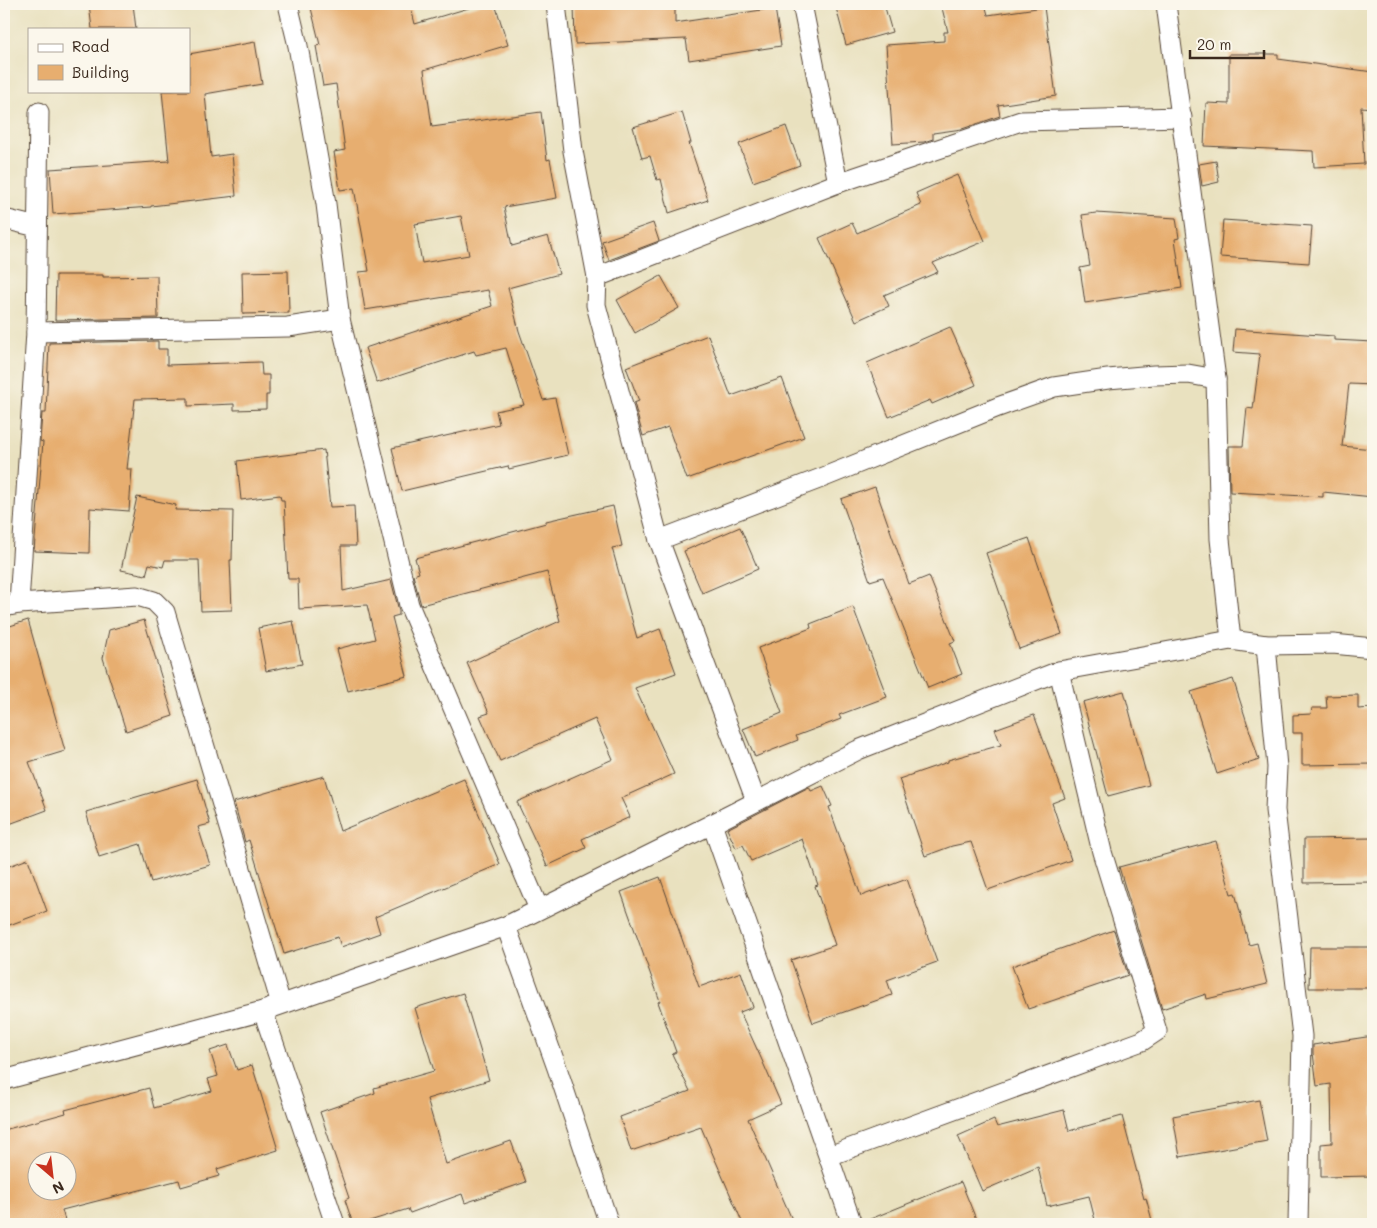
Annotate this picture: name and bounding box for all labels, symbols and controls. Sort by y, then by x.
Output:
legend [28,28,190,92]
scale bar [1190,28,1263,60]
text: 20 m [1197,34,1231,54]
text: Road [72,36,109,56]
text: Building [72,62,129,82]
north arrow [28,1150,78,1200]
text: N [49,1177,67,1199]

